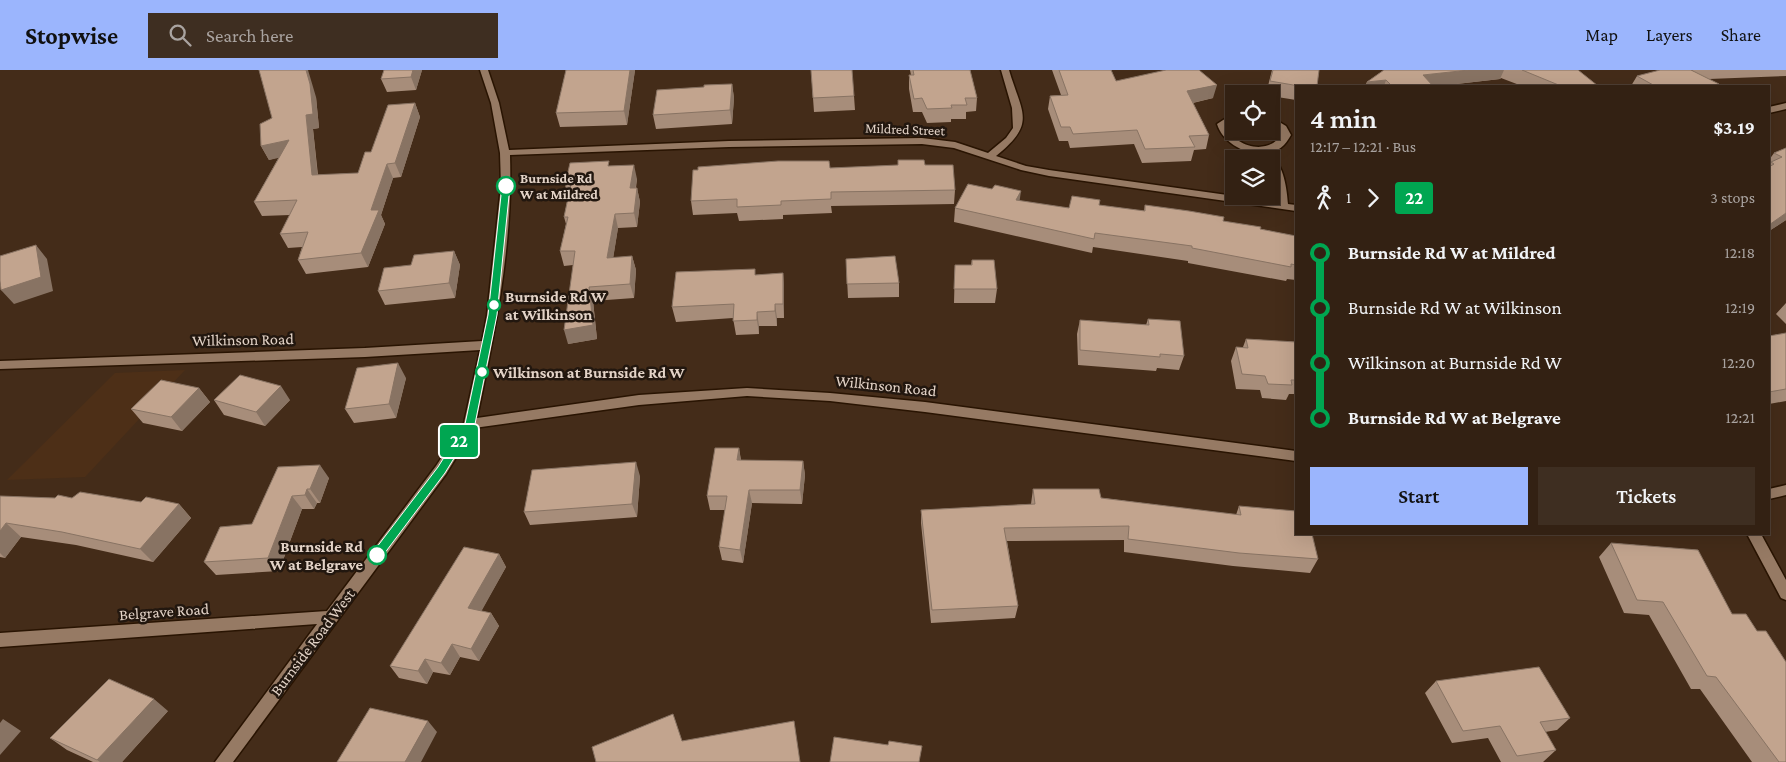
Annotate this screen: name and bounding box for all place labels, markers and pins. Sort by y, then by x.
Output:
place label: Burnside Rd W at Mildred [519,170,598,202]
marker: Burnside Rd W at Mildred [496,176,516,196]
place label: Burnside Rd W at Wilkinson [505,288,607,323]
marker: Burnside Rd W at Wilkinson [487,298,501,312]
place label: Wilkinson at Burnside Rd W [492,364,685,381]
marker: Wilkinson at Burnside Rd W [475,365,489,379]
place label: Burnside Rd W at Belgrave [269,538,364,573]
marker: Burnside Rd W at Belgrave [367,545,387,565]

